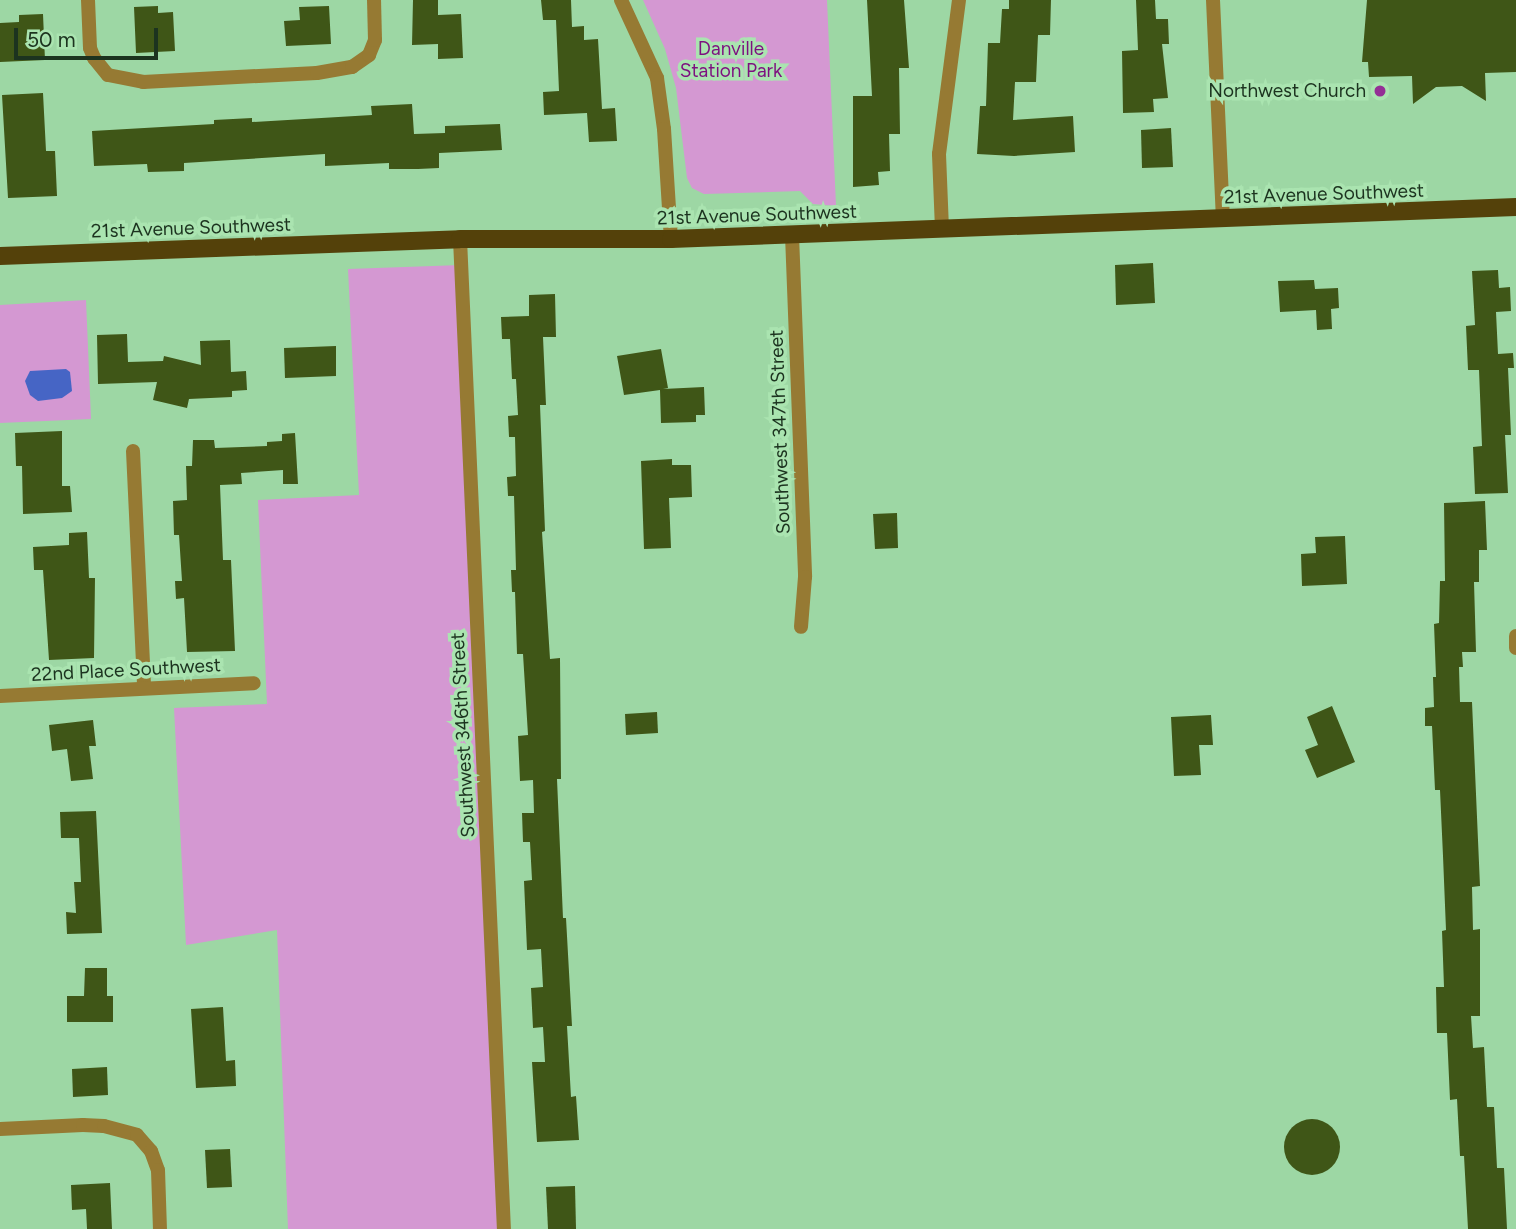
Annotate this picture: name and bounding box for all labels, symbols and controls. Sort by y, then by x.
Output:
scale bar [18,14,161,58]
text: 50 m [27,27,76,52]
park label: Danville Station Park [680,38,782,82]
place label: Northwest Church [1208,80,1366,102]
marker: Northwest Church [1372,83,1388,99]
street label: 21st Avenue Southwest [1224,179,1424,209]
street label: 21st Avenue Southwest [657,200,857,230]
street label: 21st Avenue Southwest [91,213,291,243]
street label: Southwest 347th Street [765,329,795,535]
street label: Southwest 346th Street [446,632,480,838]
street label: 22nd Place Southwest [31,654,221,686]

